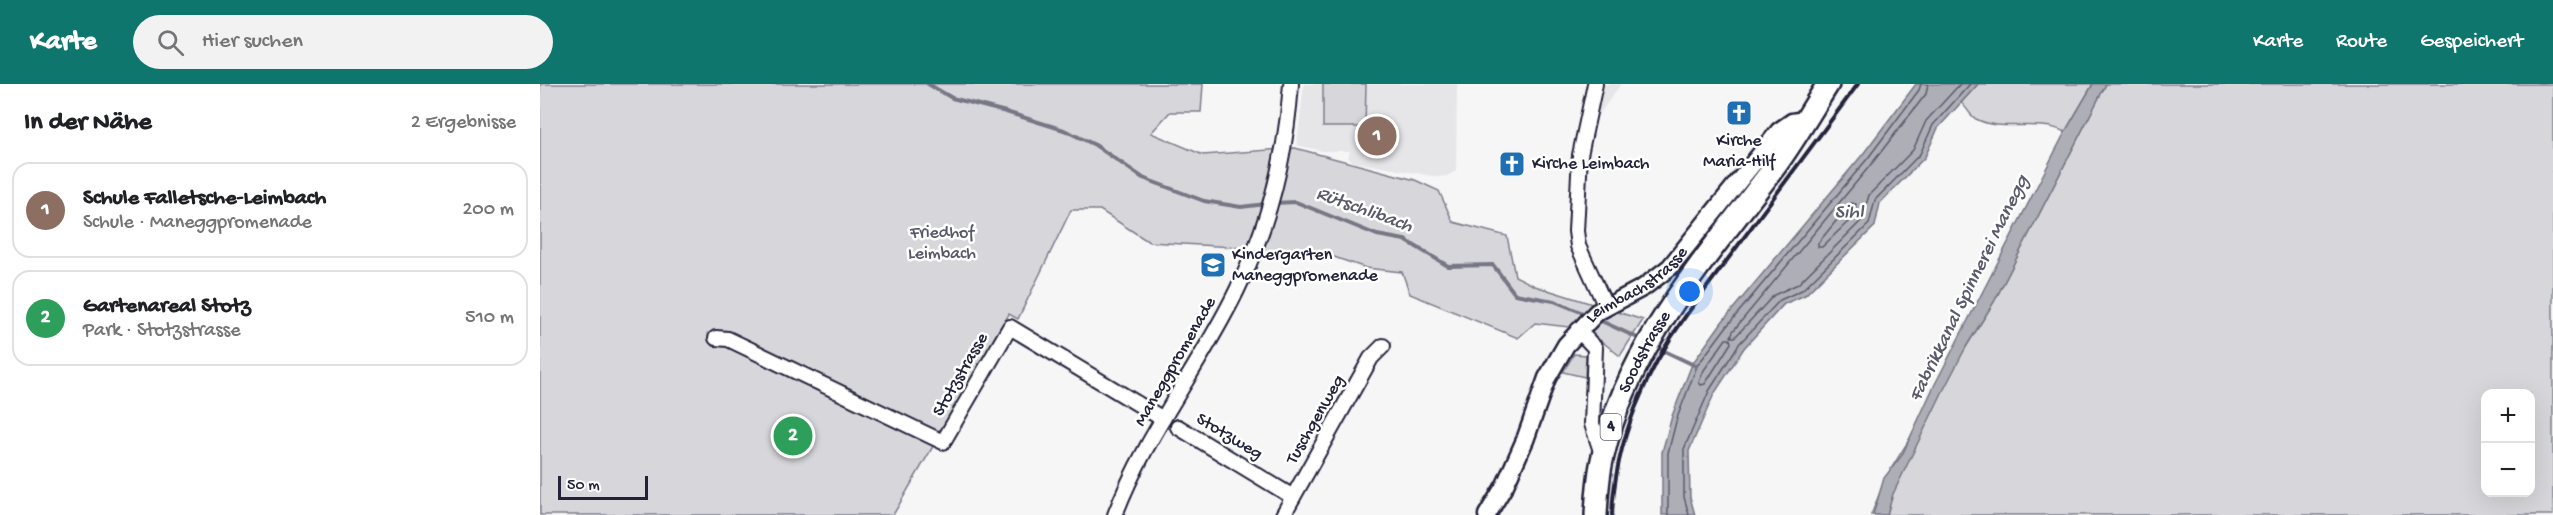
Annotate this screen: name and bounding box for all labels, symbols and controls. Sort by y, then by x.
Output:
search box [133,15,553,69]
text: Karte [30,26,97,59]
icon: search [154,26,187,59]
text: Hier suchen [202,29,303,55]
text: Karte [2253,30,2303,55]
text: Route [2336,30,2387,55]
text: Gespeichert [2420,30,2523,55]
church icon: Kirche Maria-Hilf [1724,98,1754,128]
text: In der Nähe [24,108,152,139]
text: 2 Ergebnisse [411,112,516,135]
pin: 1 [1358,113,1396,158]
place label: Kirche Maria-Hilf [1703,131,1777,173]
church icon: Kirche Leimbach [1497,149,1527,179]
place label: Kirche Leimbach [1532,154,1650,175]
water label: Fabrikkanal Spinnerei Manegg [1905,171,2036,406]
water label: Rütschlibach [1313,183,1416,239]
text: Schule Falletsche-Leimbach [83,186,326,212]
text: 1 [41,199,50,222]
text: 200 m [463,199,514,222]
water label: Sihl [1835,202,1865,225]
text: Schule · Maneggpromenade [83,212,312,235]
park label: Friedhof Leimbach [908,223,976,265]
street label: Leimbachstrasse [1581,242,1693,328]
place label: Kindergarten Maneggpromenade [1232,245,1379,287]
school or university icon: Kindergarten Maneggpromenade [1198,250,1228,280]
your location [1675,277,1704,306]
street label: Maneggpromenade [1130,293,1222,430]
text: Gartenareal Stotz [83,294,251,320]
street label: Soodstrasse [1614,306,1676,396]
text: 2 [41,307,50,330]
text: 510 m [465,307,514,330]
text: Park · Stotzstrasse [83,320,240,343]
street label: Stotzstrasse [929,329,994,421]
street label: Tuschgenweg [1282,372,1350,469]
map controls [2481,389,2535,497]
button: + [2481,389,2535,443]
street label: Stotzweg [1192,409,1266,465]
pin: 2 [774,414,812,458]
road number: 4 [1600,414,1622,440]
button: − [2481,443,2535,497]
scale bar [558,473,648,500]
text: 50 m [567,477,600,496]

